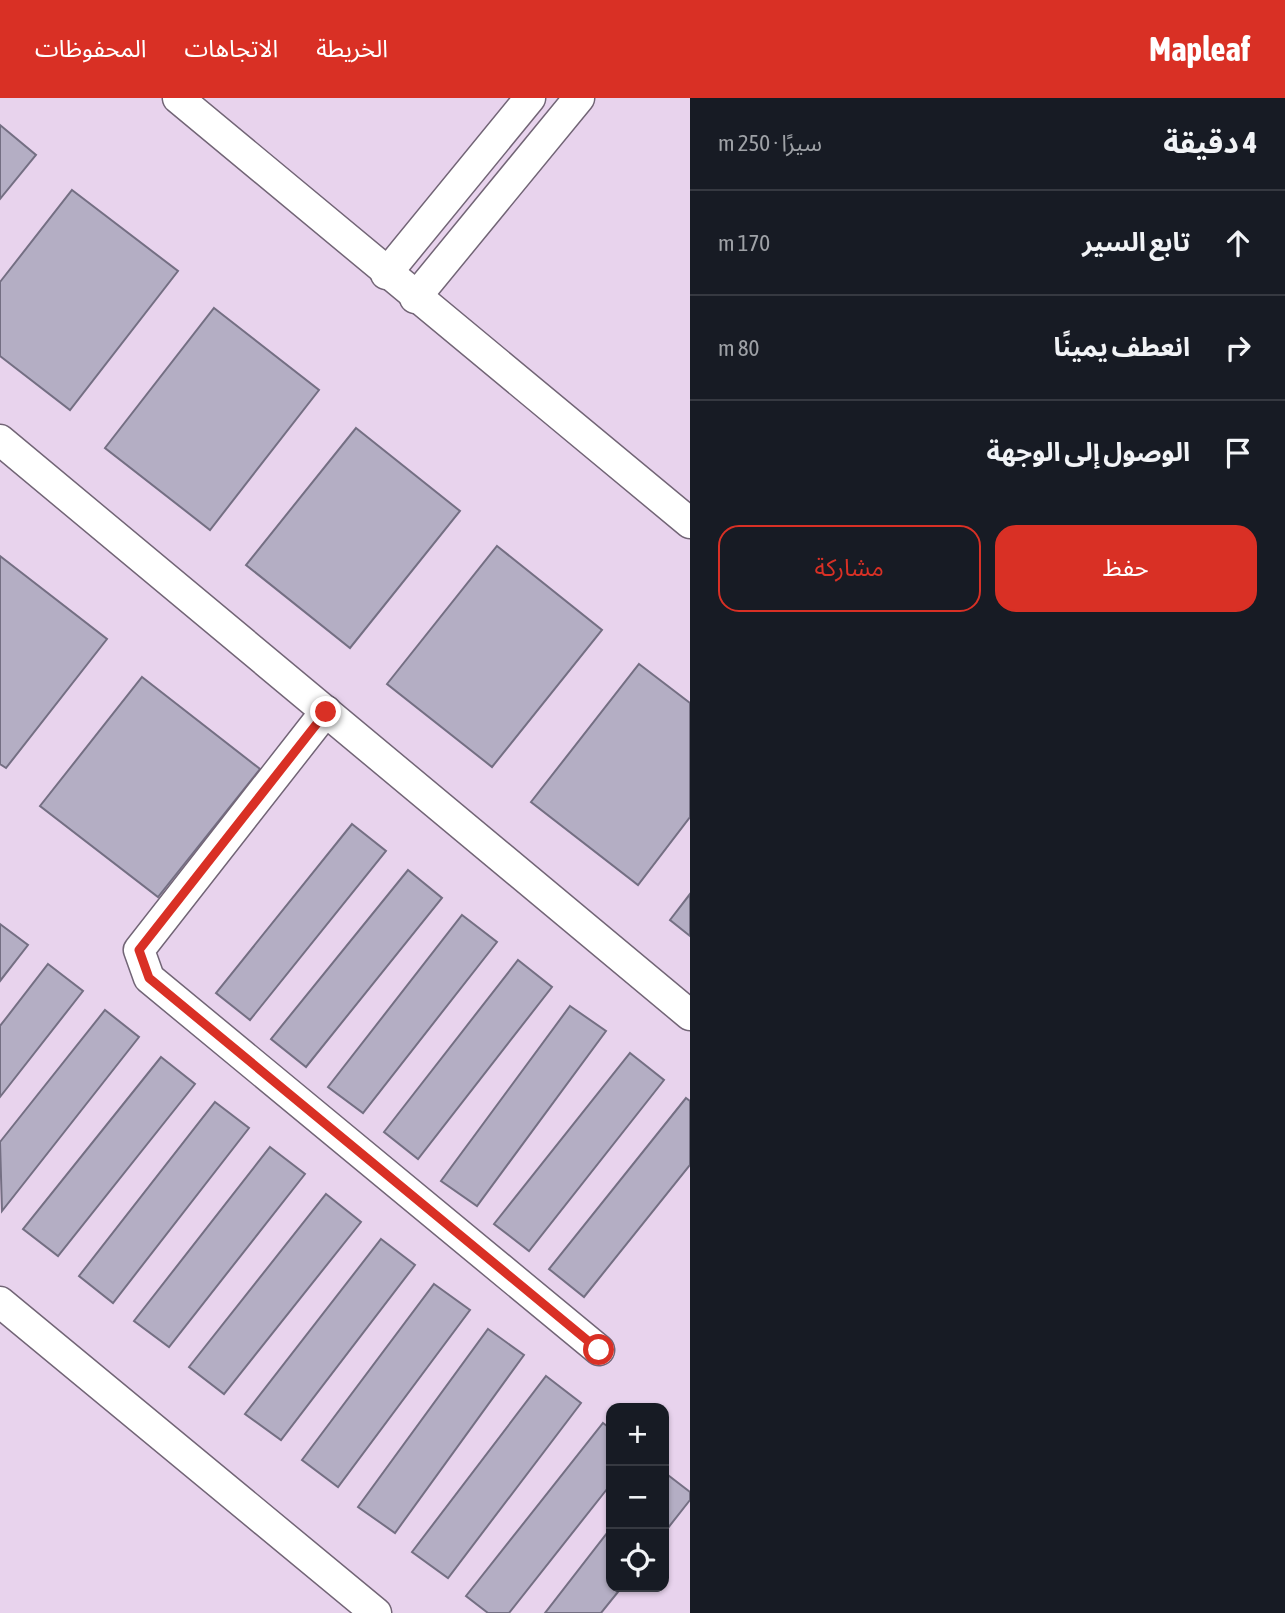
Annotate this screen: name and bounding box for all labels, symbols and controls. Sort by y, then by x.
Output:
text: Mapleaf [1149,30,1250,68]
text: المحفوظات [35,35,146,62]
text: الاتجاهات [184,35,278,62]
text: الخريطة [316,35,388,62]
text: 4 دقيقة [1163,125,1257,159]
text: سيرًا · 250 m [718,130,822,156]
icon: ahead [1219,224,1257,262]
text: تابع السير [1082,227,1190,257]
text: 170 m [718,230,770,256]
icon: right [1219,329,1257,367]
text: انعطف يمينًا [1053,332,1190,362]
text: 80 m [718,335,759,361]
icon: arrive [1219,434,1257,472]
text: الوصول إلى الوجهة [987,437,1190,467]
button: مشاركة [718,525,981,612]
button: حفظ [995,525,1257,612]
route end [310,696,341,727]
route start [583,1334,614,1365]
map controls [606,1403,669,1592]
button: + [606,1403,669,1466]
button: − [606,1466,669,1529]
button: locate [606,1529,669,1592]

